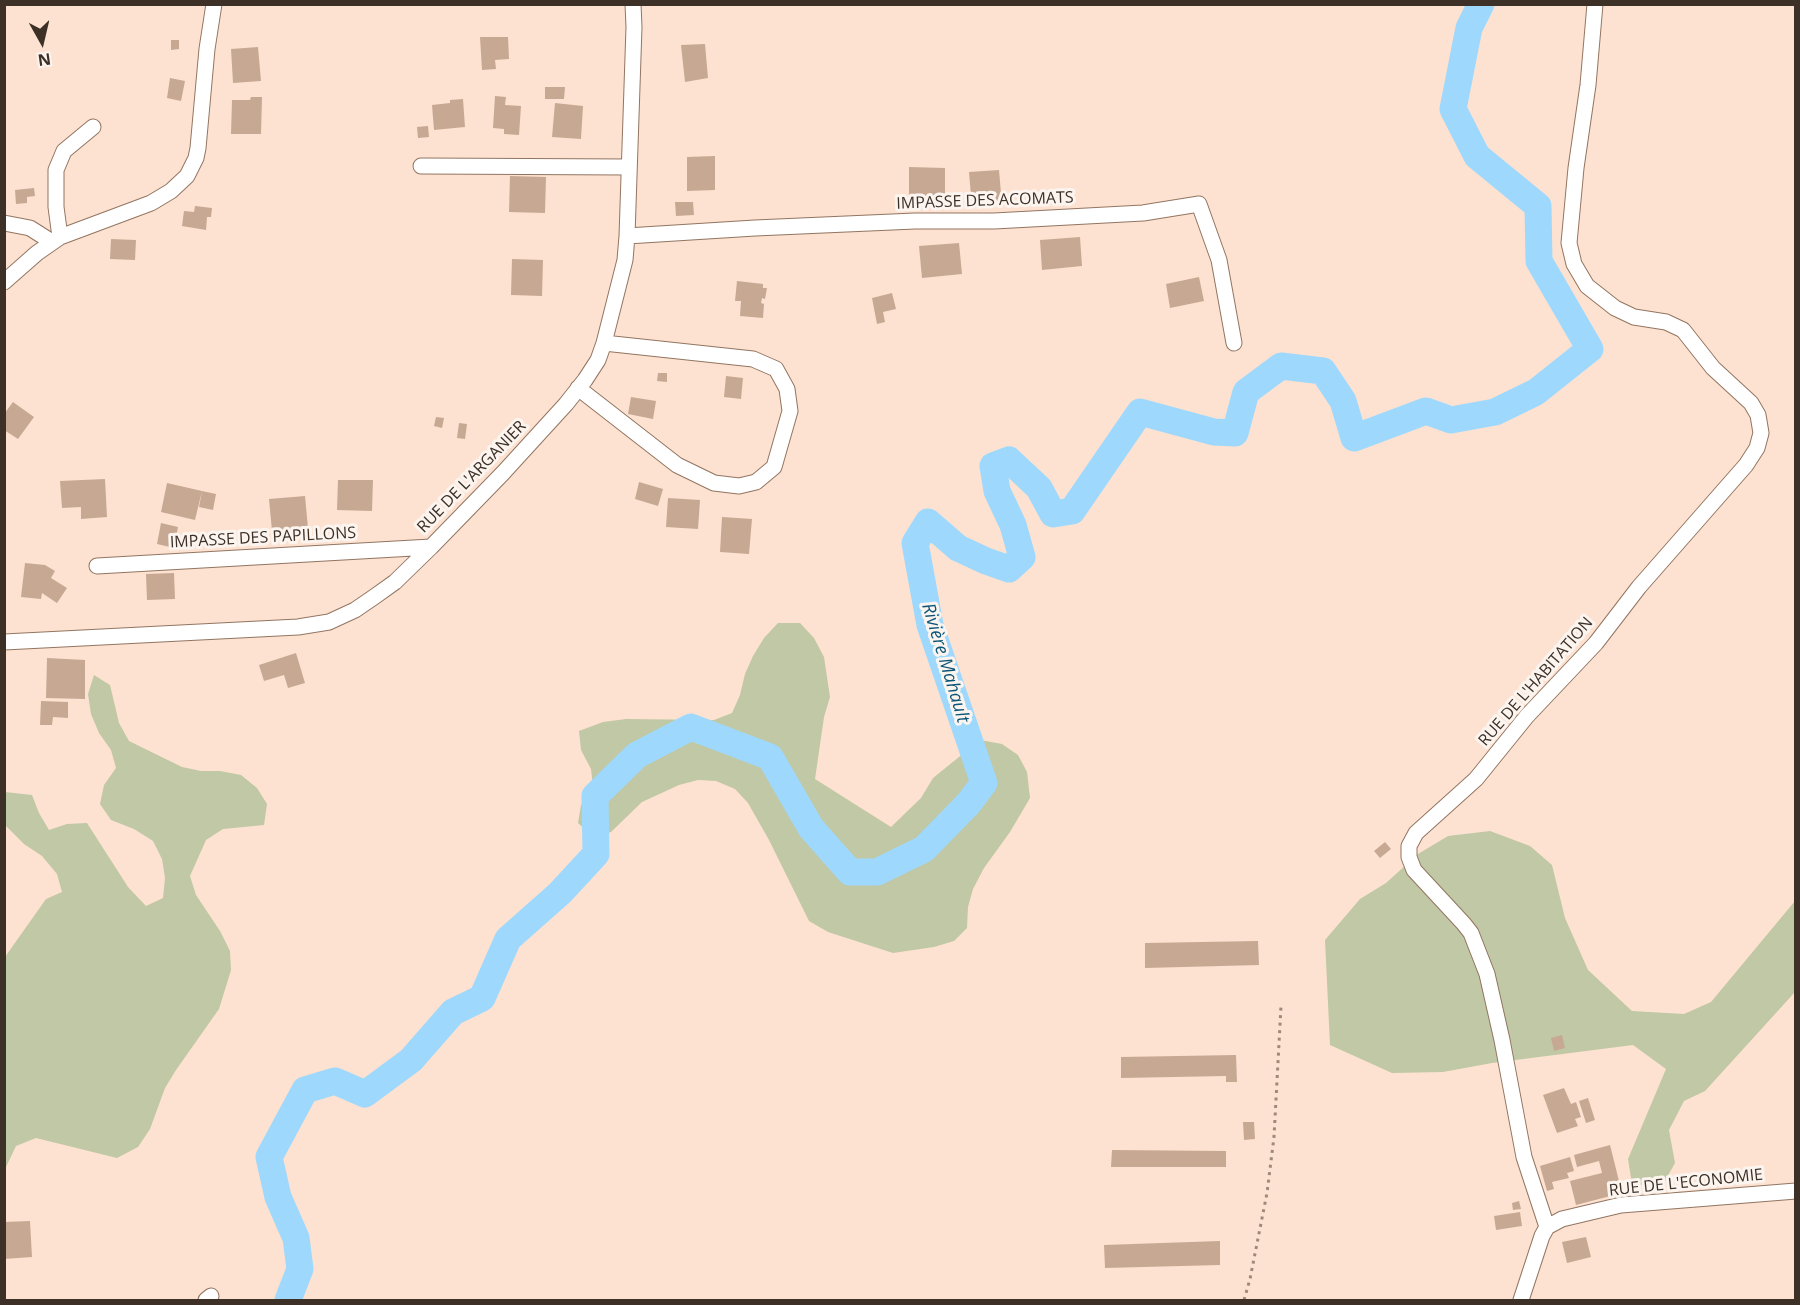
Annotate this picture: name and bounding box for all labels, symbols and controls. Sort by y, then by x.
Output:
north arrow [12,12,72,72]
text: N [37,48,52,72]
street label: IMPASSE DES ACOMATS [896,188,1074,214]
street label: RUE DE L'ARGANIER [414,417,530,537]
street label: IMPASSE DES PAPILLONS [169,524,357,552]
water label: Rivière Mahault [917,601,973,725]
street label: RUE DE L'HABITATION [1475,614,1597,750]
street label: RUE DE L'ECONOMIE [1608,1165,1764,1201]

